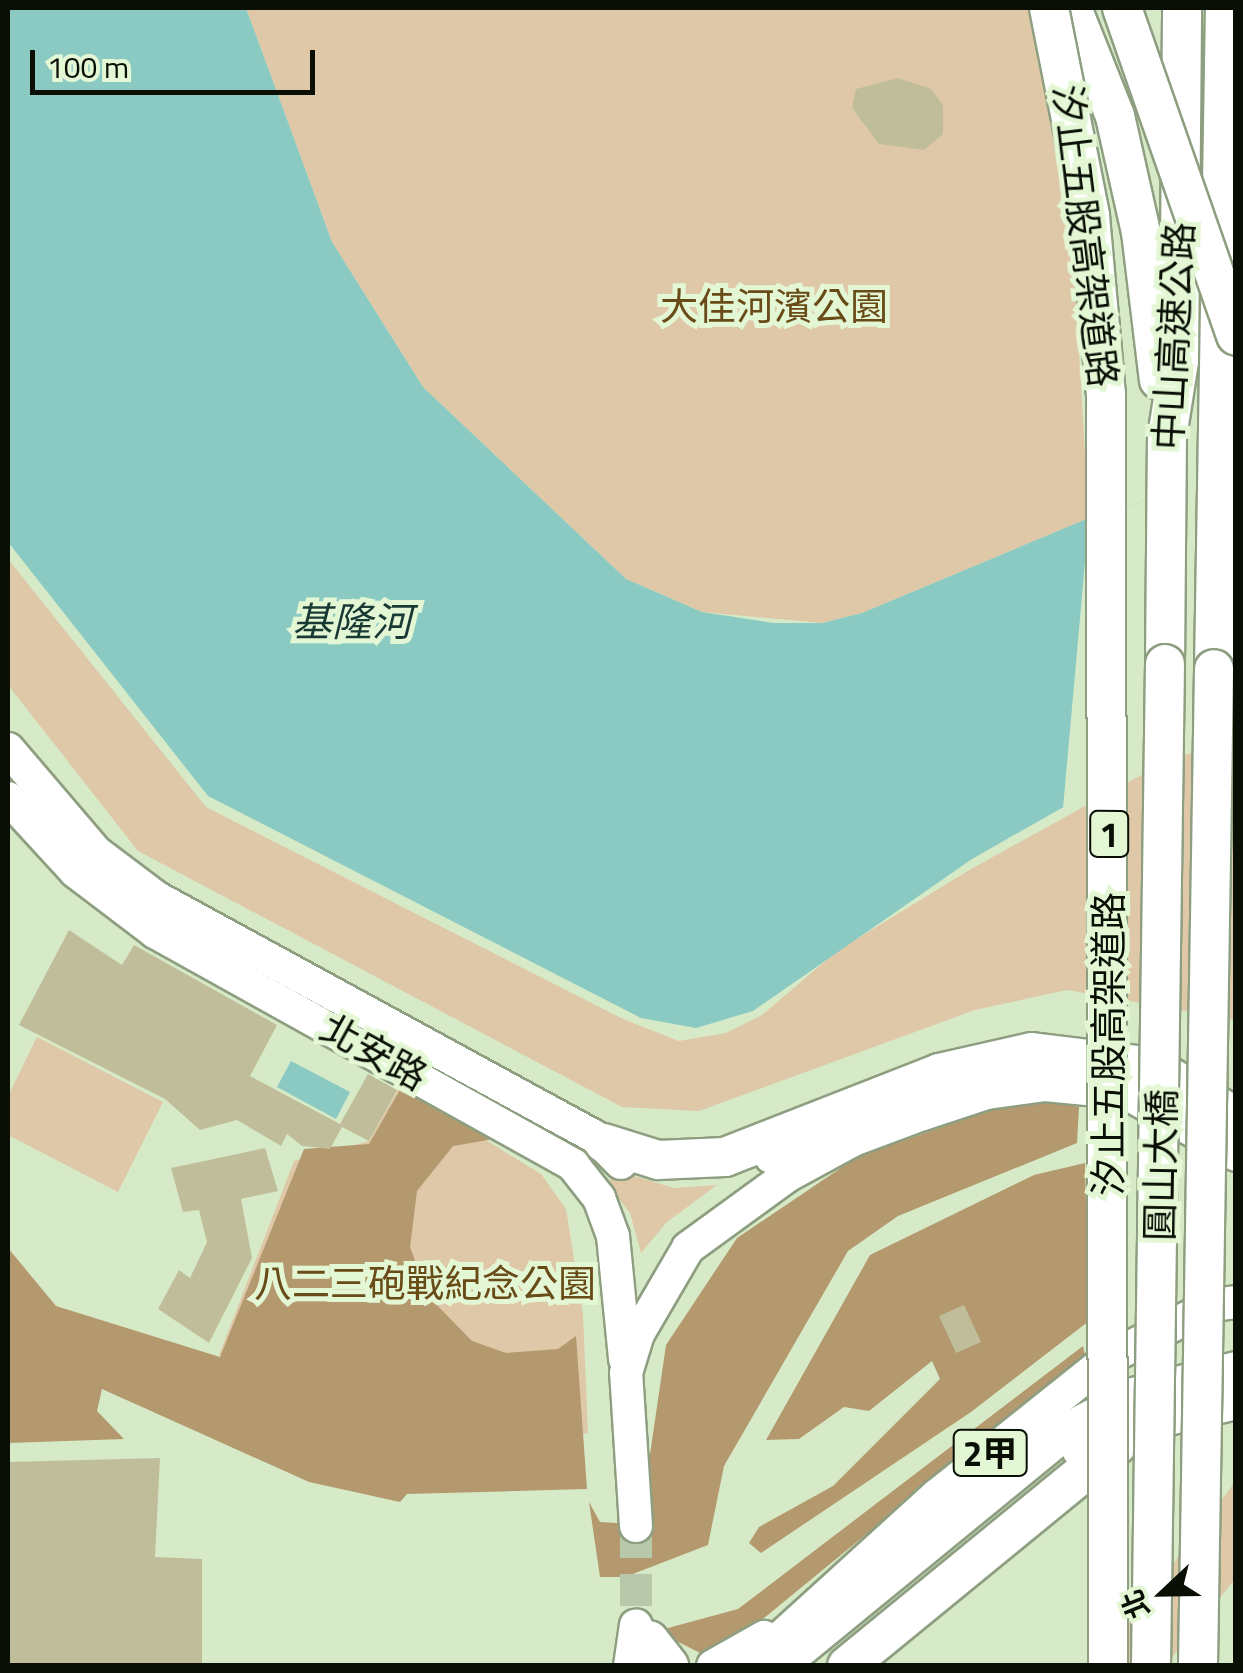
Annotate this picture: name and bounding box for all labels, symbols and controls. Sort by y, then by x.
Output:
scale bar [35,30,320,92]
text: 100 m [47,44,129,90]
street label: 汐止五股高架道路 [1044,82,1126,390]
street label: 中山高速公路 [1145,221,1203,451]
park label: 大佳河濱公園 [660,284,888,330]
water label: 基隆河 [292,598,412,646]
road number: 1 [1089,804,1129,864]
street label: 汐止五股高架道路 [1086,892,1132,1196]
street label: 北安路 [313,1004,435,1100]
street label: 圓山大橋 [1137,1089,1185,1241]
park label: 八二三砲戰紀念公園 [254,1261,596,1307]
road number: 2甲 [952,1423,1028,1483]
north arrow [1113,1543,1213,1643]
text: 北 [1110,1583,1160,1625]

